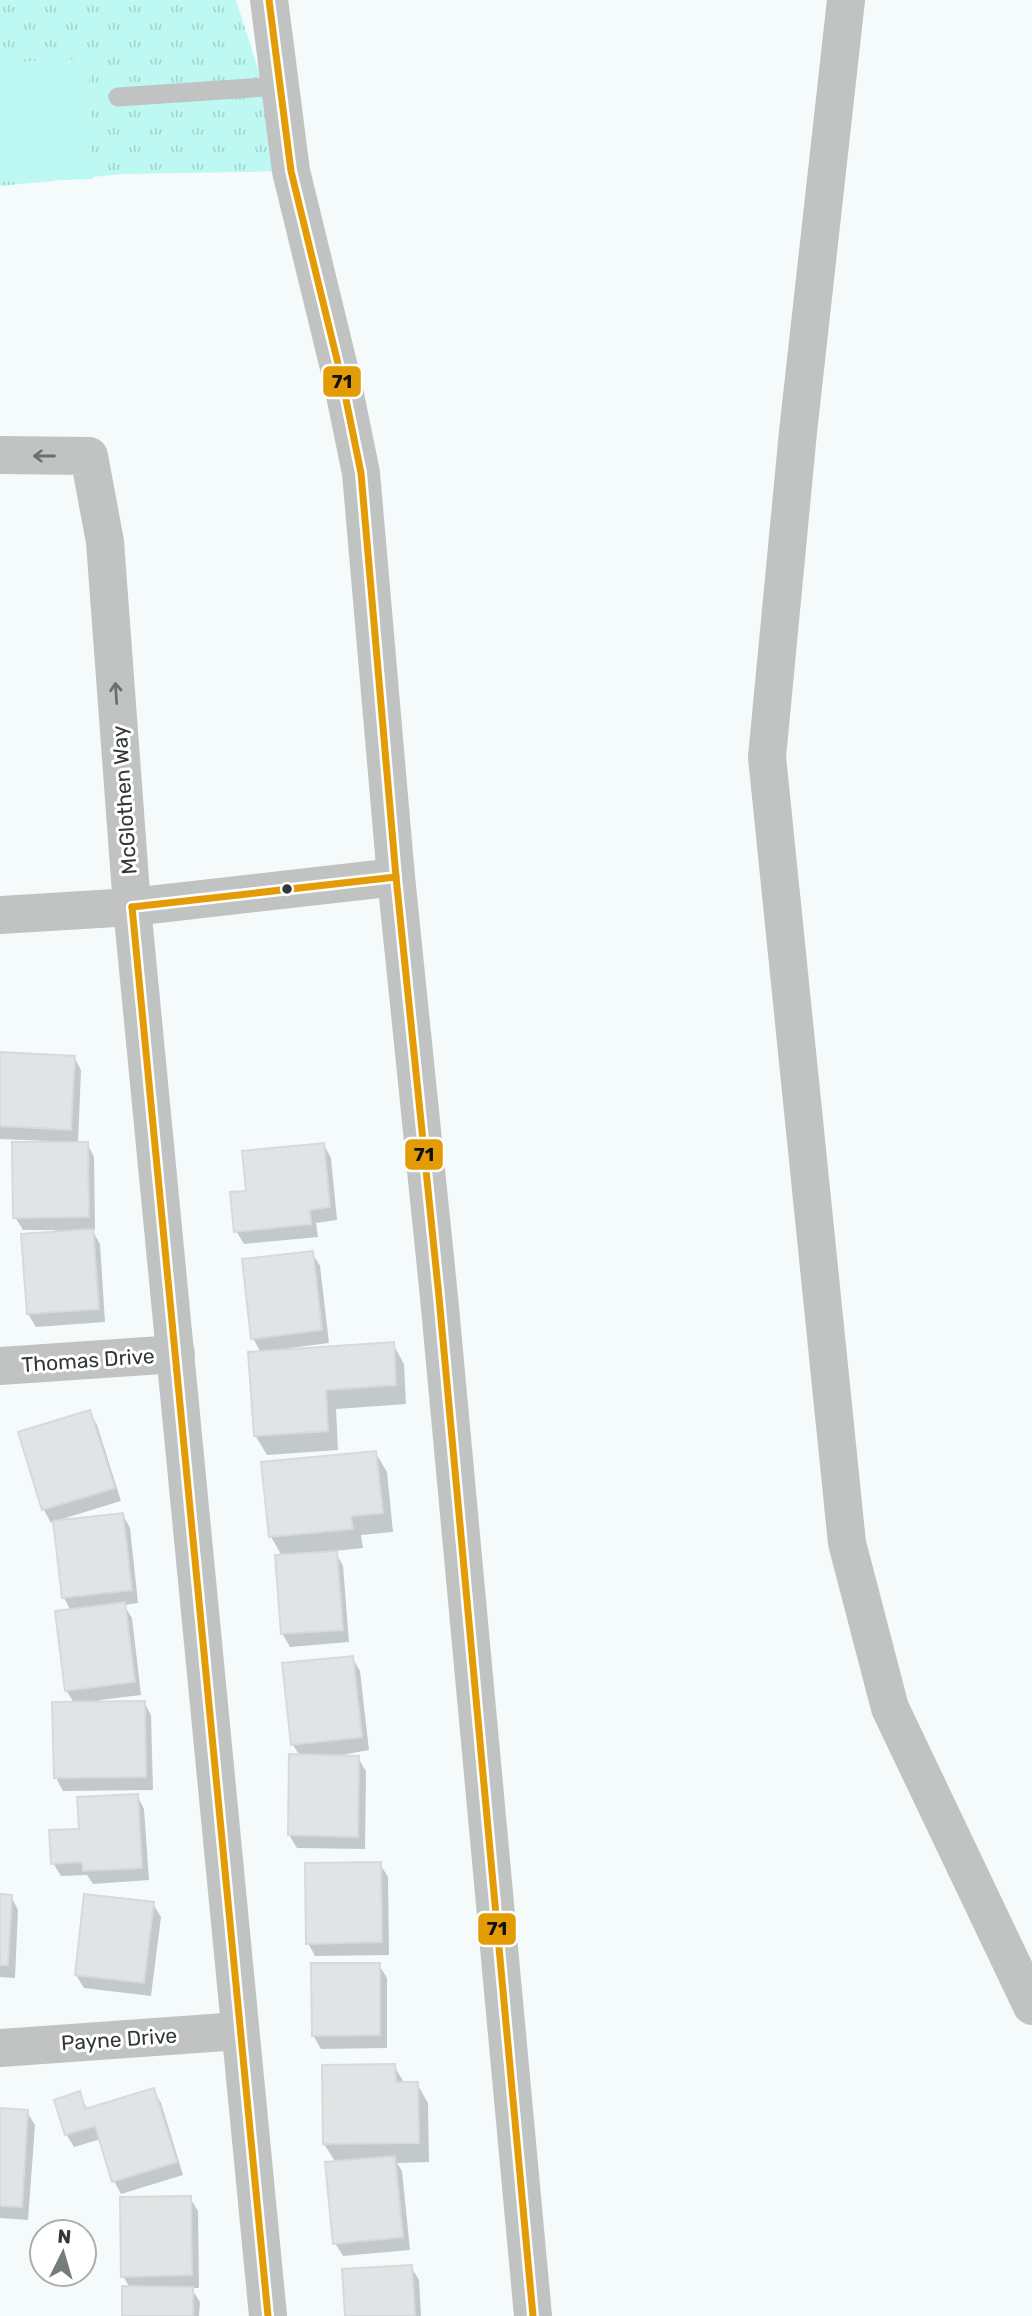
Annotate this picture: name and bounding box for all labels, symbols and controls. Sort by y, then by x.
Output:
line badge: 71 [322,365,362,398]
text: 71 [332,370,352,393]
one-way arrow [33,449,56,462]
one-way arrow [109,682,122,704]
street label: McGlothen Way [106,724,142,875]
unlabelled marker [280,882,294,896]
line badge: 71 [404,1138,444,1171]
text: 71 [414,1143,434,1166]
street label: Thomas Drive [21,1343,155,1377]
line badge: 71 [477,1912,517,1946]
text: 71 [487,1917,507,1940]
street label: Payne Drive [60,2022,178,2056]
north arrow [28,2218,98,2288]
text: N [57,2225,72,2249]

